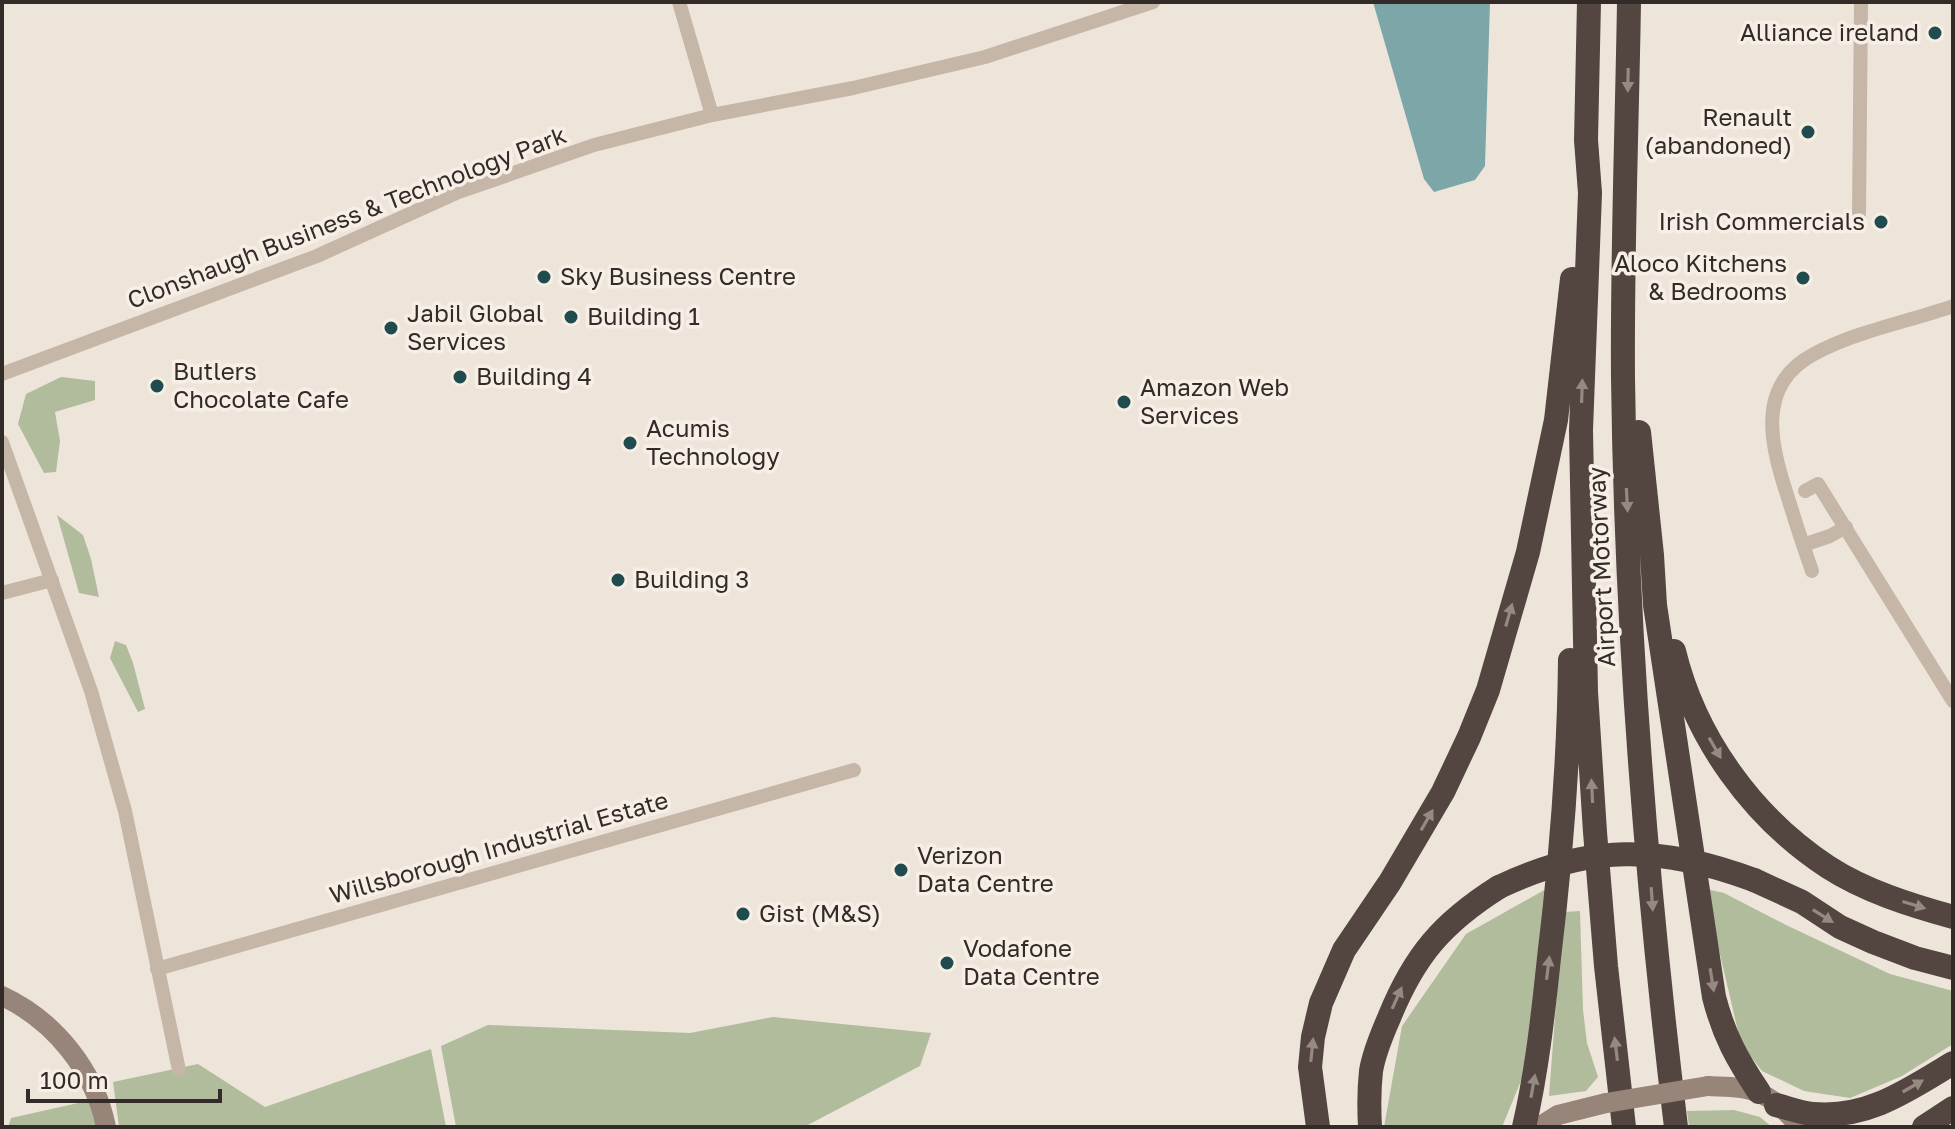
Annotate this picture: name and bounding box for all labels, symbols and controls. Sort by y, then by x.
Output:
place label: Alliance ireland [1740,17,1919,46]
marker: Alliance ireland [1926,24,1944,42]
one-way arrow [1622,68,1634,93]
place label: Renault (abandoned) [1645,102,1792,159]
street label: Clonshaugh Business & Technology Park [123,119,570,314]
marker: Renault (abandoned) [1799,123,1817,141]
place label: Irish Commercials [1658,206,1865,235]
marker: Irish Commercials [1872,213,1890,231]
place label: Aloco Kitchens & Bedrooms [1614,248,1787,305]
place label: Sky Business Centre [560,261,796,290]
marker: Sky Business Centre [535,268,553,286]
marker: Aloco Kitchens & Bedrooms [1794,269,1812,287]
place label: Jabil Global Services [407,298,544,355]
place label: Building 1 [587,301,700,330]
marker: Building 1 [562,308,580,326]
marker: Jabil Global Services [382,319,400,337]
place label: Butlers Chocolate Cafe [173,356,349,413]
place label: Building 4 [476,361,592,390]
marker: Building 4 [451,368,469,386]
place label: Amazon Web Services [1140,372,1289,429]
marker: Butlers Chocolate Cafe [148,377,166,395]
one-way arrow [1576,378,1589,403]
marker: Amazon Web Services [1115,393,1133,411]
place label: Acumis Technology [646,413,780,470]
marker: Acumis Technology [621,434,639,452]
street label: Airport Motorway [1581,466,1620,668]
one-way arrow [1621,488,1634,513]
place label: Building 3 [634,564,749,593]
marker: Building 3 [609,571,627,589]
one-way arrow [1504,602,1516,627]
one-way arrow [1708,737,1722,759]
one-way arrow [1586,778,1599,803]
street label: Willsborough Industrial Estate [326,784,671,909]
one-way arrow [1420,809,1434,831]
place label: Verizon Data Centre [917,840,1054,897]
marker: Verizon Data Centre [892,861,910,879]
one-way arrow [1646,887,1659,912]
place label: Gist (M&S) [759,898,881,927]
one-way arrow [1903,900,1927,912]
marker: Gist (M&S) [734,905,752,923]
one-way arrow [1812,908,1834,922]
place label: Vodafone Data Centre [963,933,1100,990]
marker: Vodafone Data Centre [938,954,956,972]
one-way arrow [1542,955,1555,980]
one-way arrow [1706,968,1719,993]
one-way arrow [1391,986,1404,1010]
one-way arrow [1305,1037,1318,1062]
one-way arrow [1609,1037,1622,1062]
scale bar [28,1053,220,1103]
text: 100 m [40,1065,109,1094]
one-way arrow [1527,1074,1539,1099]
one-way arrow [1902,1080,1925,1094]

